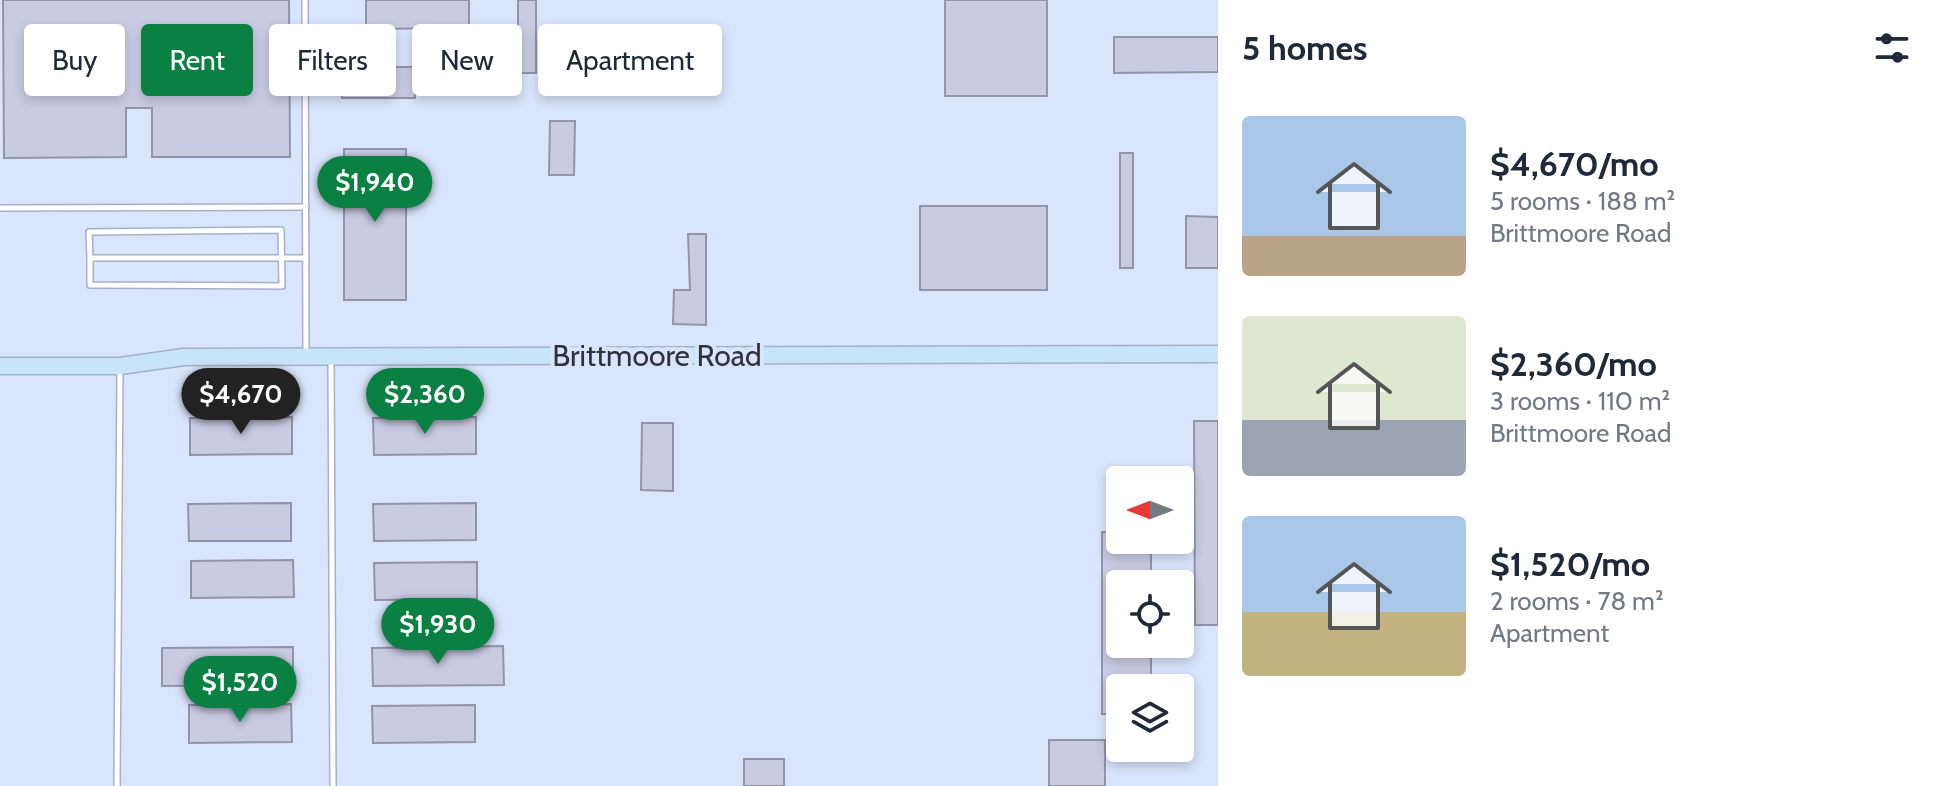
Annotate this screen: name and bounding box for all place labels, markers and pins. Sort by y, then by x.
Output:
pin: $1,940 [310,156,440,224]
pin: $4,670 [176,368,306,436]
pin: $2,360 [360,368,490,436]
pin: $1,930 [373,598,503,666]
pin: $1,520 [175,656,305,724]

